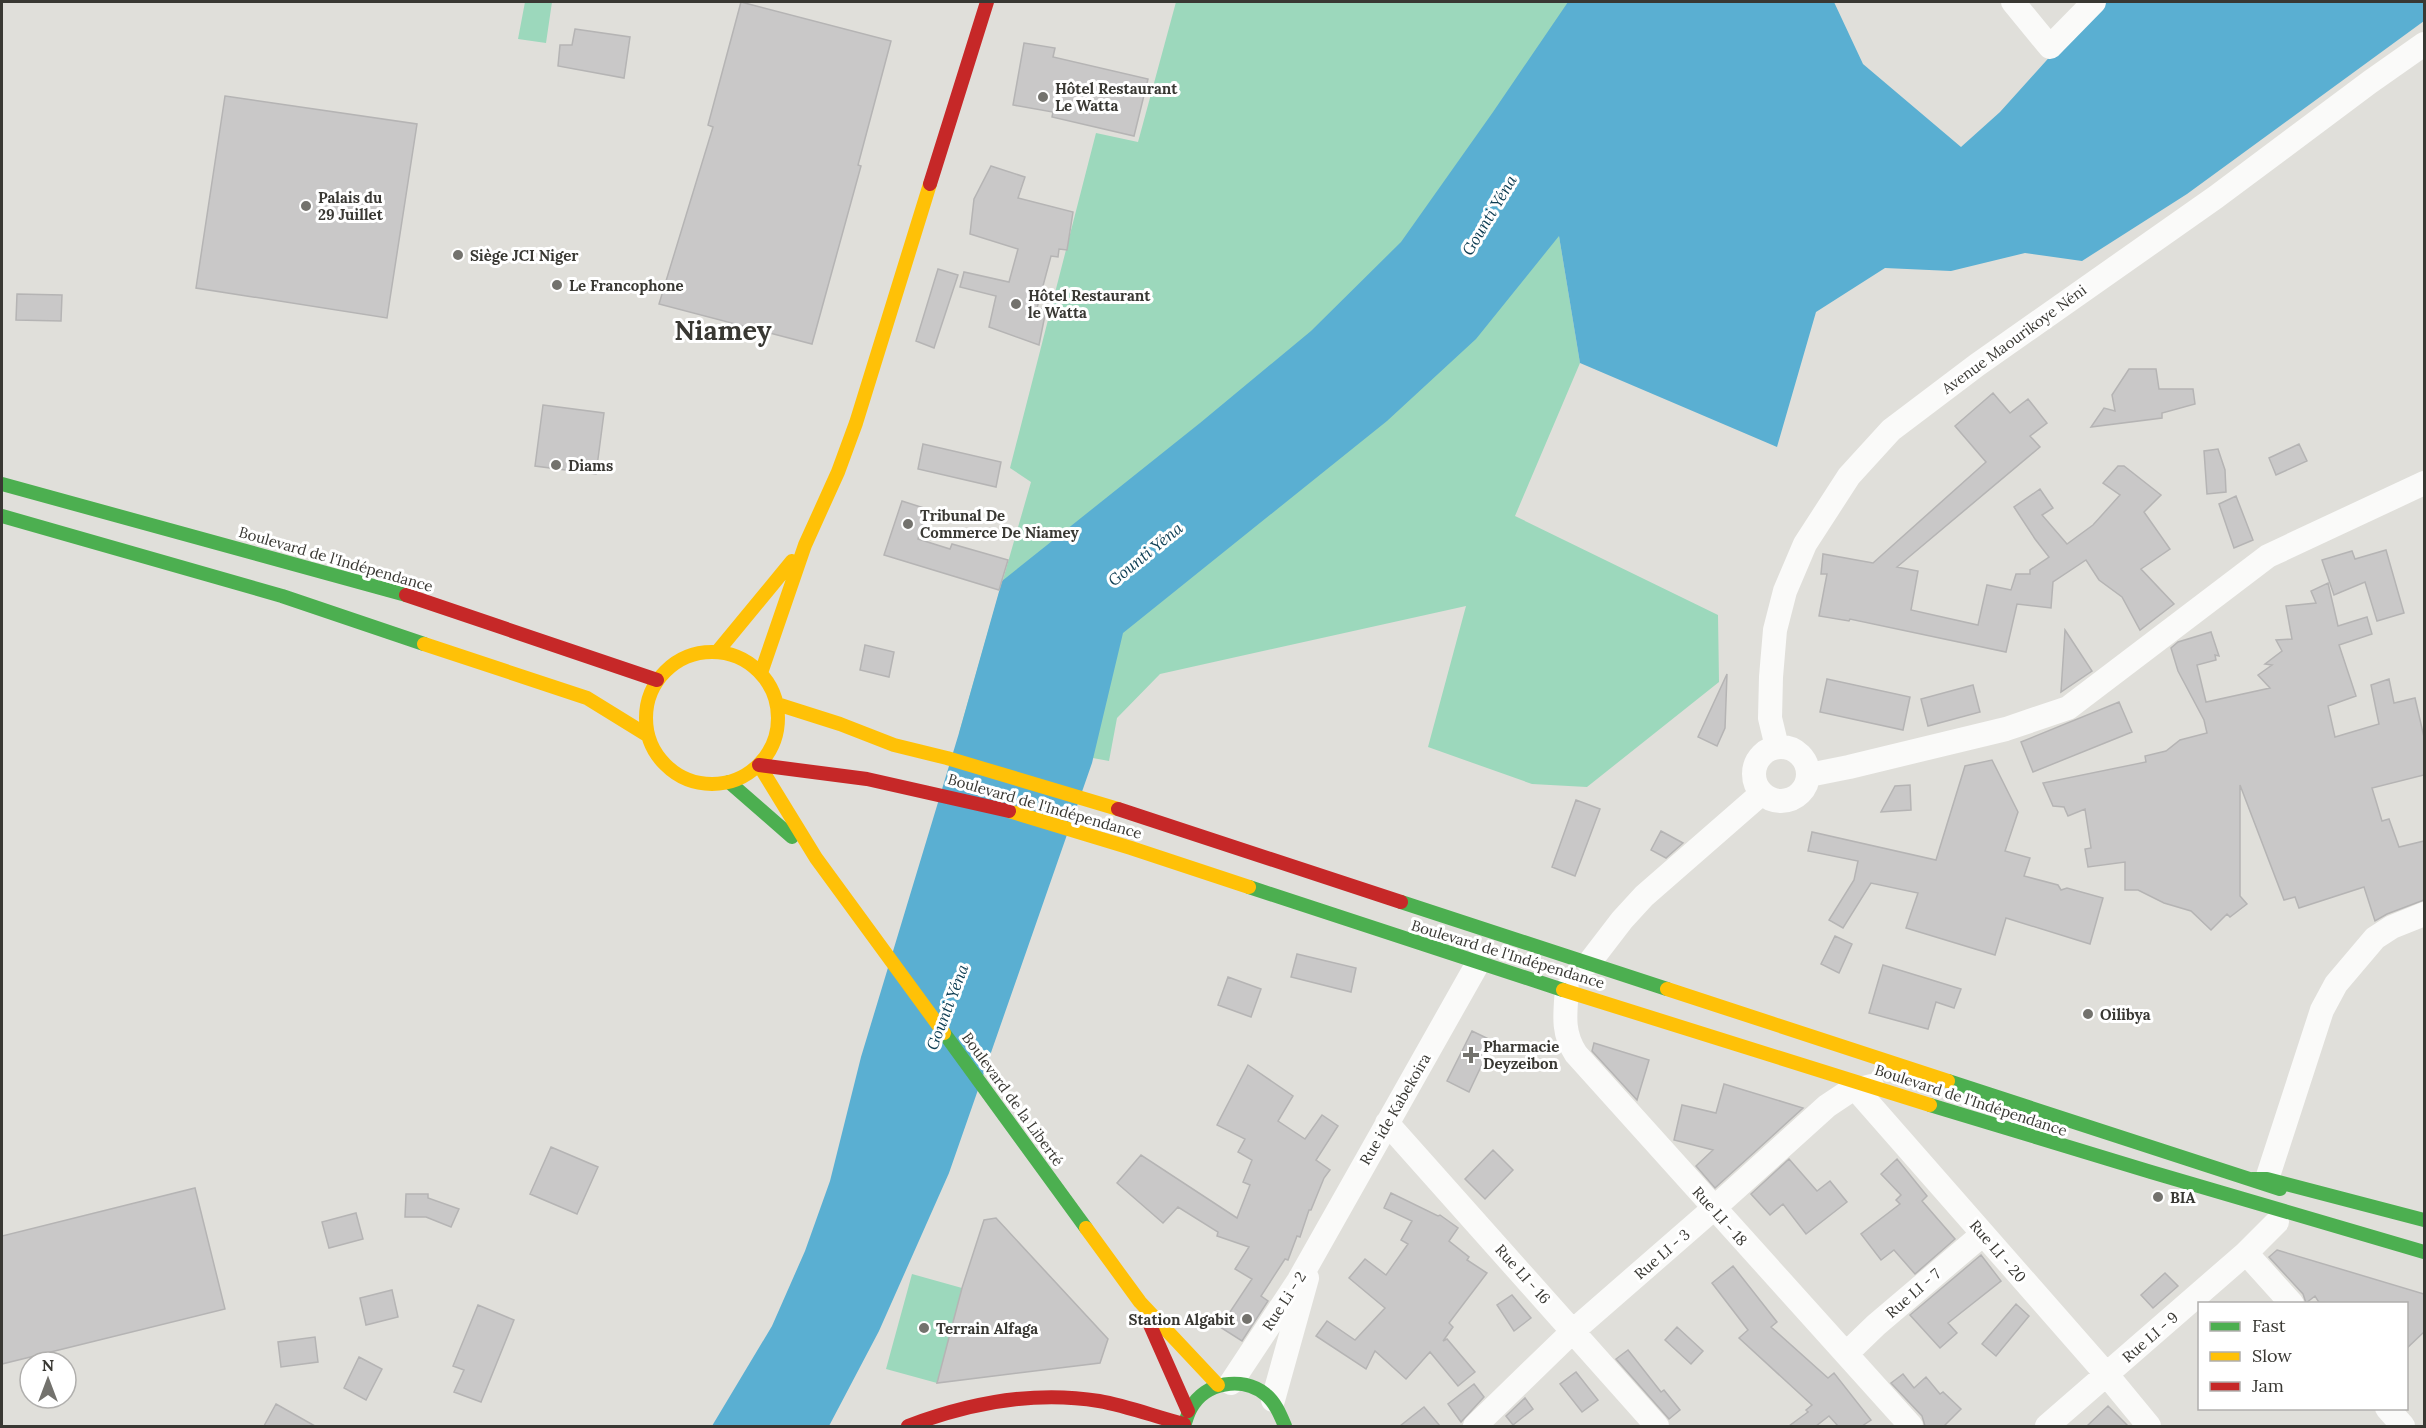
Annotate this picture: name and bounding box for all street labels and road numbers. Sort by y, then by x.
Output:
street label: Avenue Maourikoye Néni [1937,280,2090,398]
street label: Boulevard de l'Indépendance [237,522,435,596]
street label: Boulevard de l'Indépendance [946,769,1144,843]
street label: Boulevard de l'Indépendance [1409,916,1607,992]
street label: Boulevard de la Liberté [958,1028,1068,1170]
street label: Rue ide Kabekoira [1355,1050,1435,1168]
street label: Boulevard de l'Indépendance [1872,1060,2070,1140]
street label: Rue LI - 18 [1688,1182,1752,1250]
street label: Rue LI - 20 [1966,1216,2030,1286]
street label: Rue LI - 3 [1630,1225,1694,1283]
street label: Rue LI - 16 [1491,1240,1555,1308]
street label: Rue LI - 7 [1882,1264,1944,1322]
street label: Rue Li - 2 [1258,1268,1310,1334]
street label: Rue LI - 9 [2118,1308,2182,1366]

